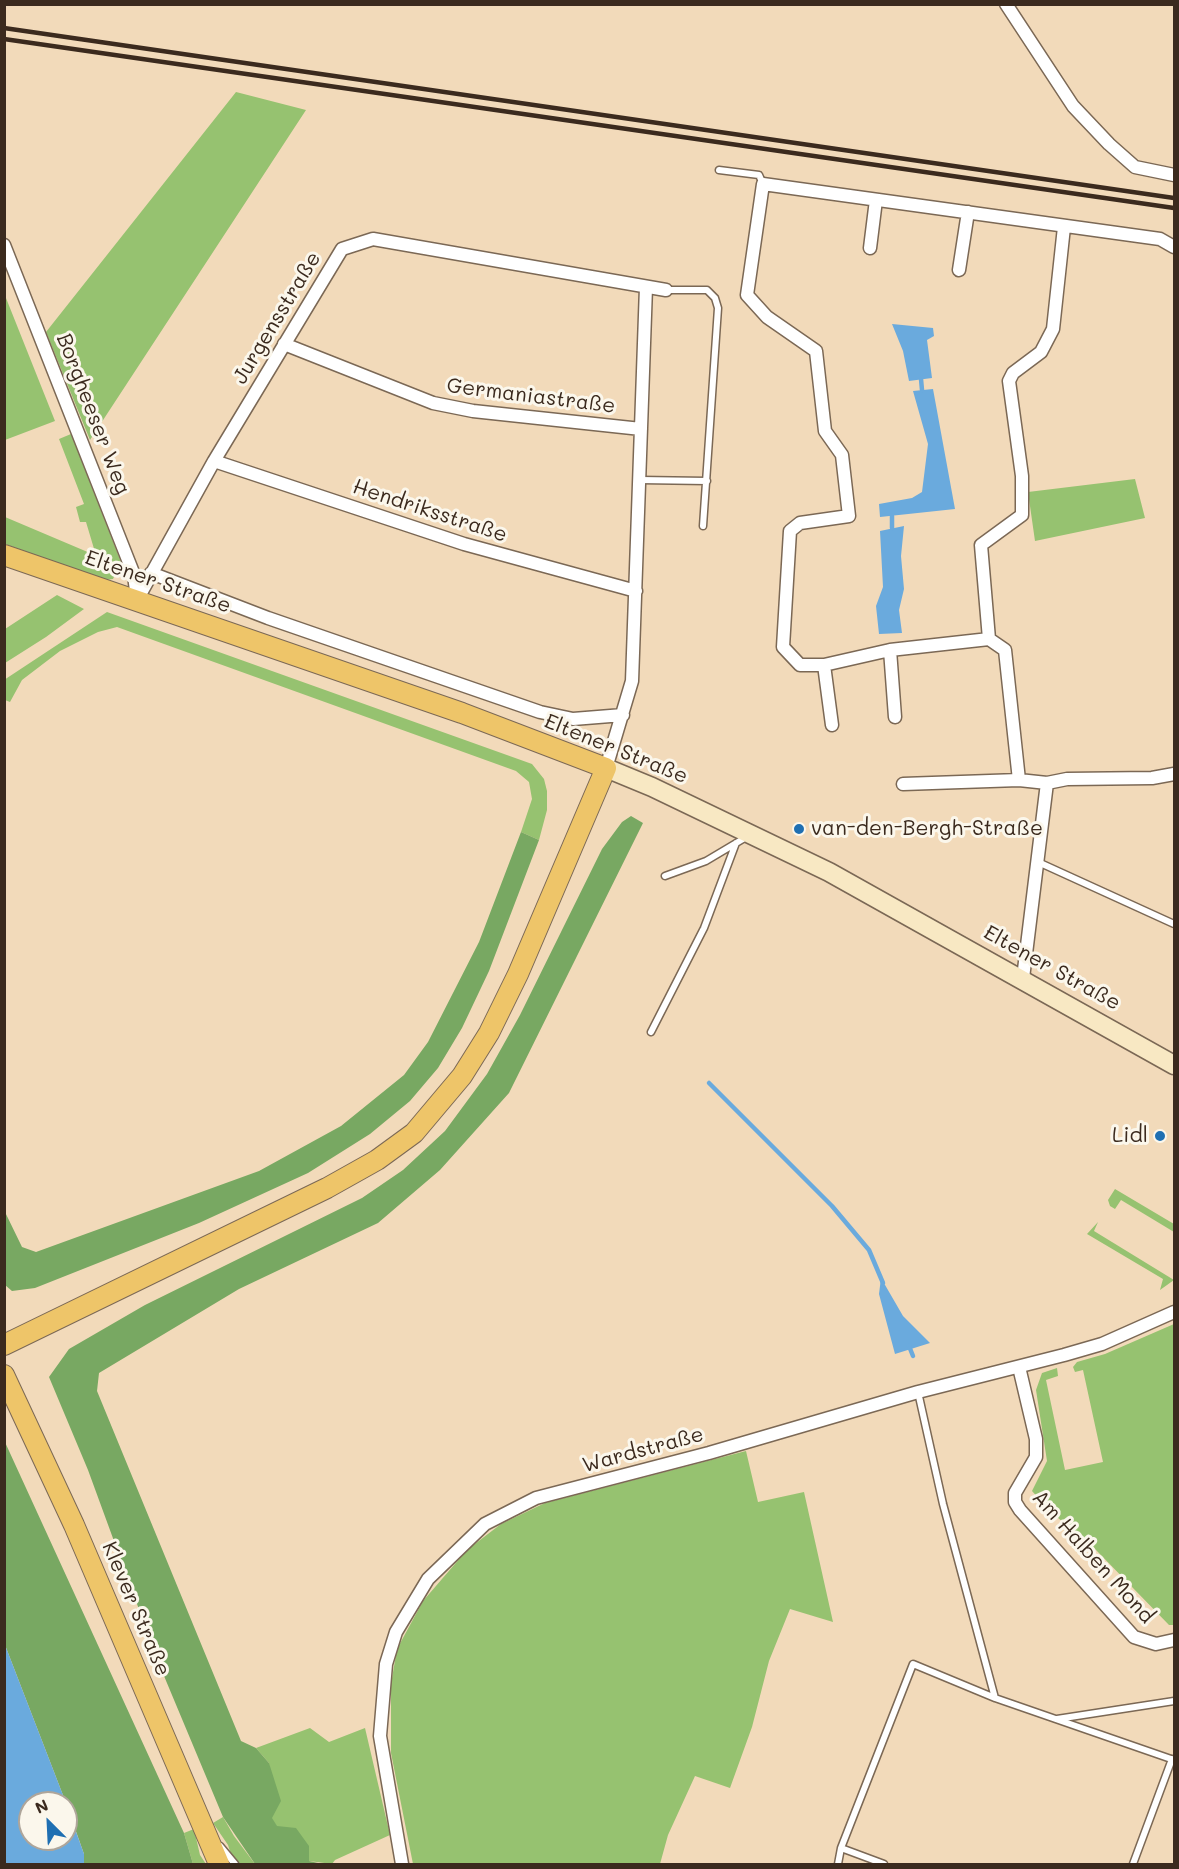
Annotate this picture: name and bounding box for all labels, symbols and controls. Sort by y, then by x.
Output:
street label: Jurgensstraße [228,247,326,389]
street label: Borgheeser Weg [51,330,135,498]
street label: Germaniastraße [445,373,617,419]
street label: Hendriksstraße [350,474,510,548]
street label: Eltener Straße [82,545,234,619]
street label: Eltener Straße [541,709,691,789]
place label: van-den-Bergh-Straße [811,816,1043,842]
marker: van-den-Bergh-Straße [792,822,806,836]
street label: Eltener Straße [979,920,1125,1016]
place label: Lidl [1112,1123,1148,1149]
marker: Lidl [1153,1129,1167,1143]
street label: Wardstraße [579,1422,707,1478]
street label: Am Halben Mond [1027,1485,1159,1629]
street label: Klever Straße [96,1538,176,1680]
north arrow [18,1791,78,1851]
text: N [31,1794,51,1818]

